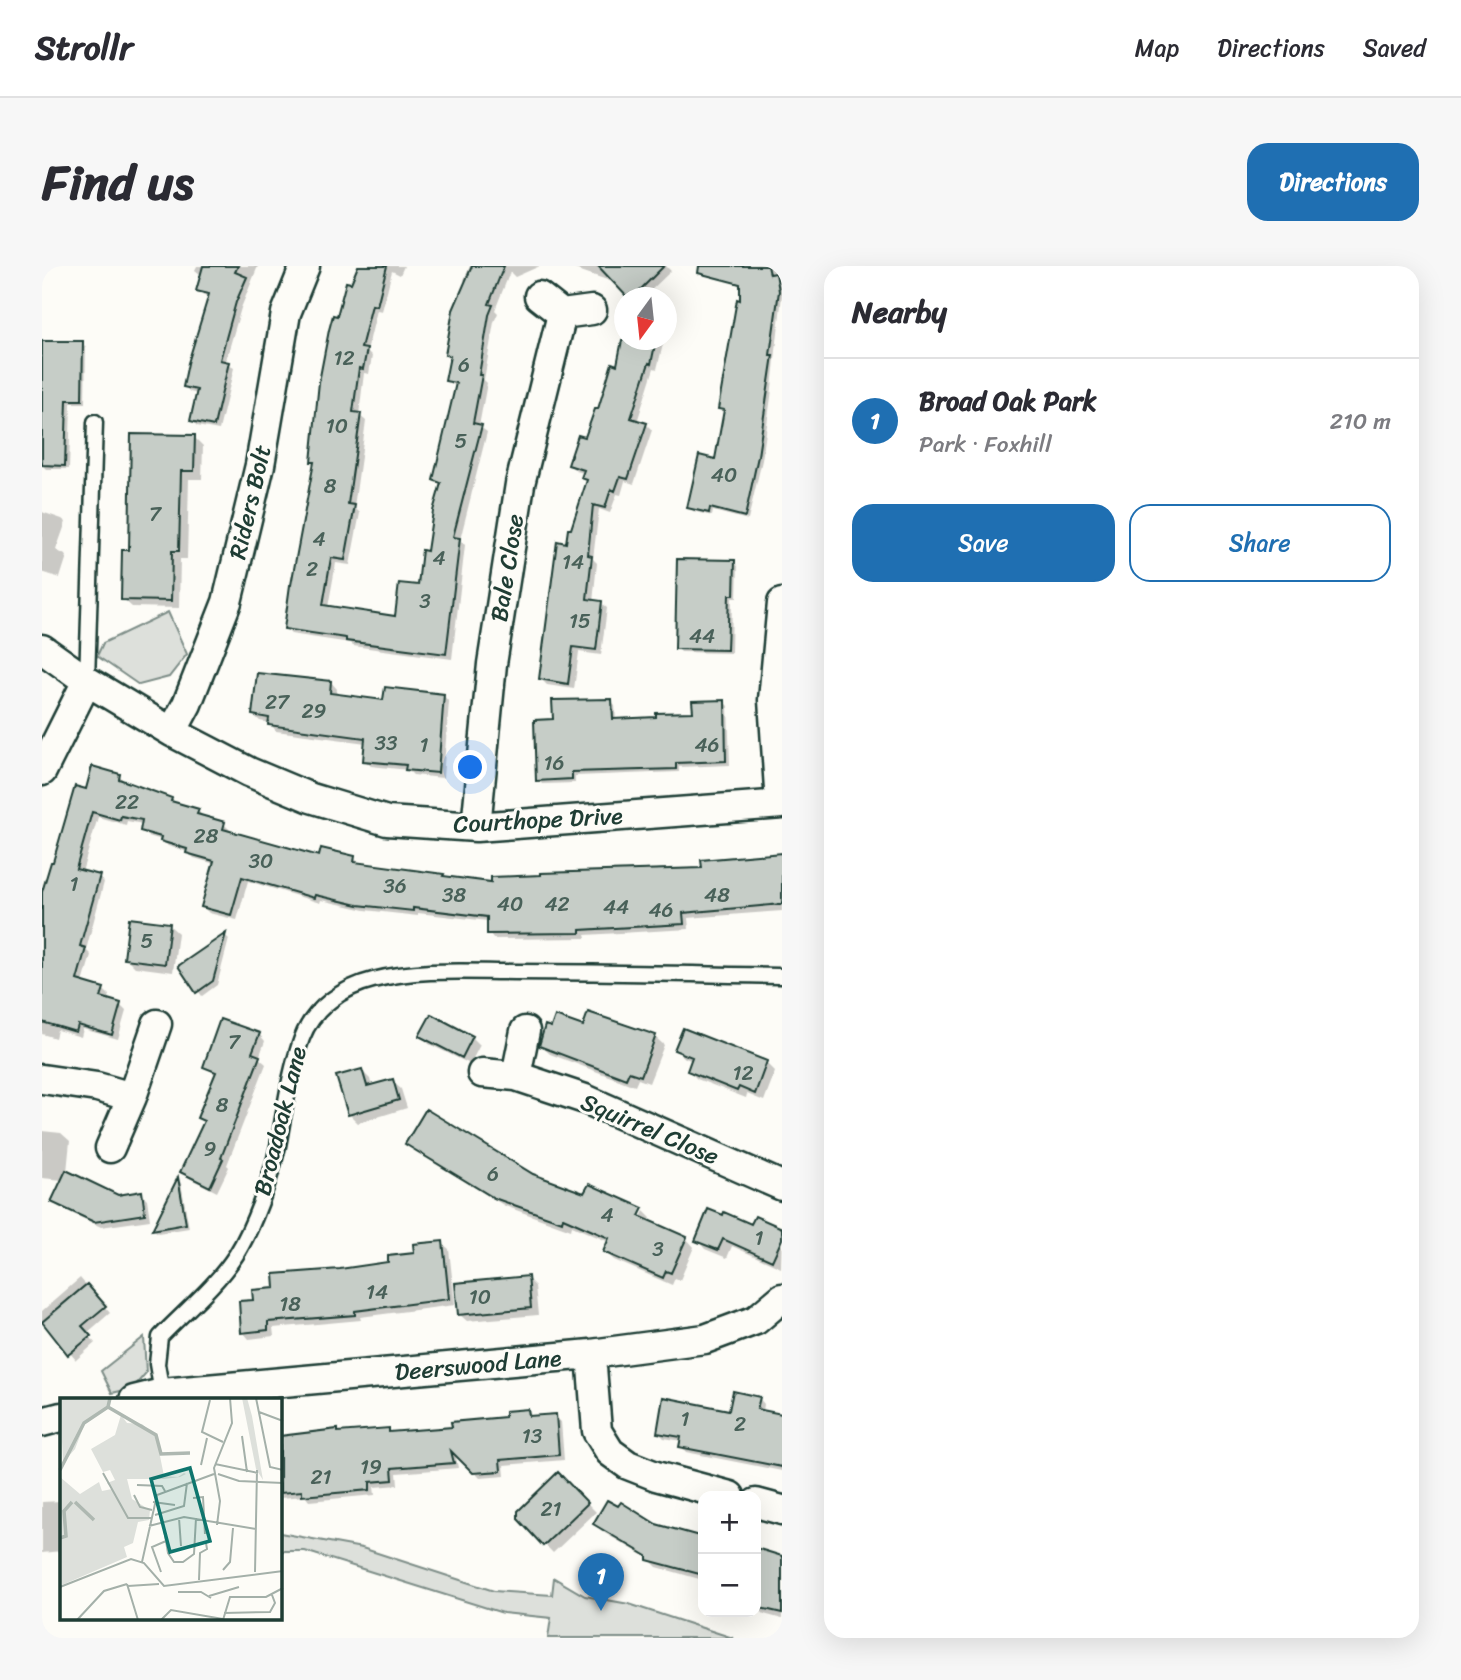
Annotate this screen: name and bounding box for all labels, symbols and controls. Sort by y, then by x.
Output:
text: Strollr [35,19,133,77]
text: Map [1135,27,1179,69]
text: Directions [1217,27,1325,69]
text: Saved [1363,27,1426,69]
text: Find us [42,139,194,226]
button: Directions [1247,143,1419,221]
text: Nearby [852,285,947,339]
north arrow [614,287,677,350]
house number: 12 [333,339,355,377]
house number: 6 [458,346,470,384]
text: Broad Oak Park [919,378,1097,424]
text: 1 [870,401,880,442]
text: 210 m [1330,401,1391,442]
house number: 10 [326,407,348,445]
house number: 5 [455,422,468,460]
text: Park · Foxhill [919,424,1052,465]
street label: Riders Bolt [216,441,284,563]
house number: 40 [711,456,737,494]
house number: 8 [324,467,337,505]
house number: 7 [149,495,163,533]
button: Save [852,504,1115,582]
button: Share [1129,504,1391,582]
street label: Bale Close [478,511,536,625]
house number: 4 [312,520,326,558]
house number: 4 [432,539,446,577]
house number: 14 [562,543,584,581]
house number: 2 [306,550,318,588]
house number: 3 [419,582,431,620]
house number: 15 [569,602,591,640]
house number: 44 [689,617,715,655]
house number: 27 [265,683,291,721]
house number: 29 [301,692,327,730]
house number: 33 [374,724,398,762]
house number: 1 [419,726,429,764]
house number: 46 [694,726,720,764]
house number: 16 [544,744,564,782]
your location [453,750,487,784]
house number: 22 [115,783,139,821]
street label: Courthope Drive [452,795,624,845]
house number: 28 [194,817,219,855]
house number: 30 [249,842,273,880]
house number: 1 [69,865,79,903]
house number: 36 [383,867,407,905]
house number: 38 [442,876,466,914]
house number: 48 [704,876,730,914]
house number: 40 [497,885,523,923]
house number: 42 [544,885,570,923]
house number: 44 [603,888,629,926]
house number: 46 [648,891,674,929]
house number: 5 [141,922,154,960]
house number: 7 [228,1023,242,1061]
street label: Broadoak Lane [241,1042,319,1200]
house number: 12 [732,1054,754,1092]
street label: Squirrel Close [574,1081,726,1177]
house number: 8 [216,1086,229,1124]
house number: 9 [204,1130,217,1168]
house number: 6 [487,1155,499,1193]
house number: 4 [600,1196,614,1234]
house number: 1 [754,1219,764,1257]
house number: 3 [652,1230,664,1268]
house number: 14 [366,1273,388,1311]
house number: 10 [469,1278,491,1316]
house number: 18 [279,1285,301,1323]
street label: Deerswood Lane [393,1337,563,1393]
inset map [60,1398,282,1620]
house number: 1 [680,1400,690,1438]
house number: 2 [734,1405,746,1443]
house number: 13 [522,1417,543,1455]
house number: 19 [360,1448,382,1486]
house number: 21 [310,1458,332,1496]
house number: 21 [540,1490,562,1528]
map controls [698,1491,761,1617]
button: + [698,1491,761,1554]
pin: 1 [578,1553,624,1611]
button: − [698,1554,761,1617]

